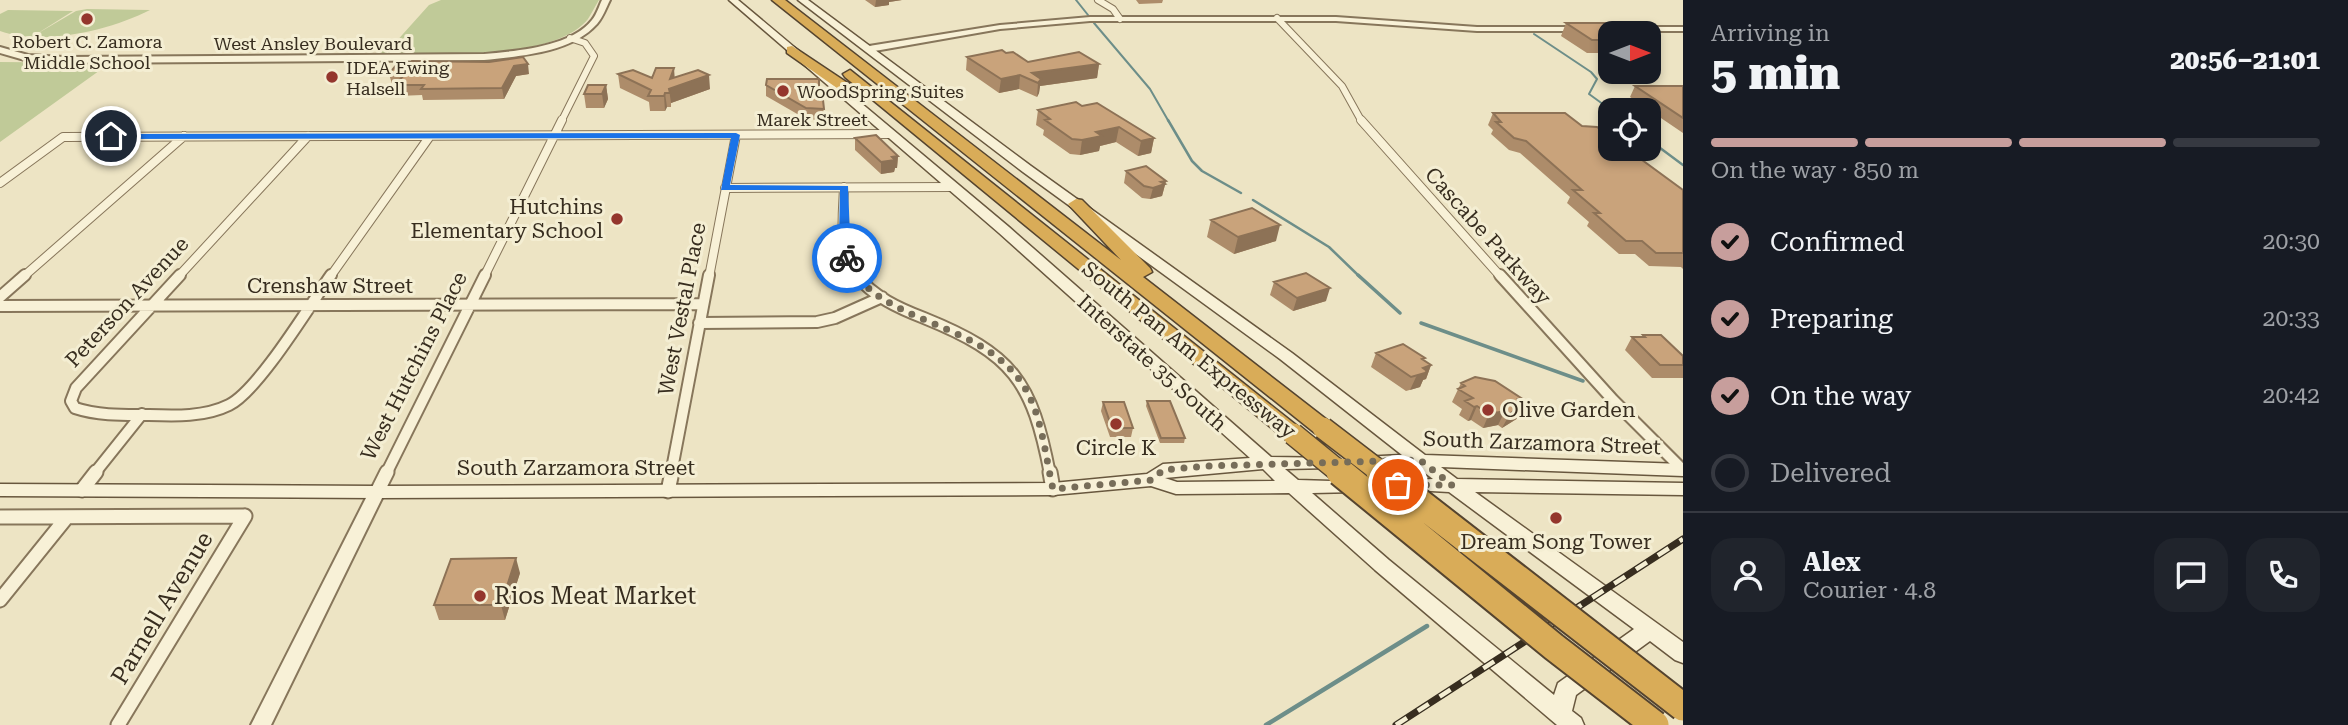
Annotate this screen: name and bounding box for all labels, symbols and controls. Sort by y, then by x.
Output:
marker: Robert C. Zamora Middle School [79,11,95,27]
text: Arriving in [1711,20,1830,47]
north arrow [1598,21,1661,84]
map controls [1598,21,1661,161]
place label: Robert C. Zamora Middle School [12,31,163,73]
street label: West Ansley Boulevard [214,33,413,54]
text: 20:56–21:01 [2170,45,2320,75]
text: 5 min [1711,46,1840,100]
place label: IDEA Ewing Halsell [346,57,450,99]
marker: IDEA Ewing Halsell [324,69,340,85]
place label: WoodSpring Suites [797,81,964,102]
marker: WoodSpring Suites [775,83,791,99]
button: locate [1598,98,1661,161]
pin [81,106,141,166]
street label: Marek Street [756,109,868,130]
icon: home [92,117,130,155]
text: On the way · 850 m [1711,157,1919,184]
street label: Cascabe Parkway [1420,162,1556,310]
place label: Hutchins Elementary School [410,195,604,243]
marker: Hutchins Elementary School [609,211,625,227]
street label: West Vestal Place [653,221,711,397]
courier [812,223,882,293]
icon: check [1711,223,1749,261]
text: Confirmed [1770,227,1905,257]
text: 20:30 [2263,228,2320,255]
street label: Peterson Avenue [61,232,193,372]
icon: bike [828,239,866,277]
street label: South Pan Am Expressway [1077,256,1301,444]
street label: West Hutchins Place [356,268,472,464]
street label: Crenshaw Street [247,274,413,298]
street label: Interstate 35 South [1073,290,1232,437]
icon: check [1711,300,1749,338]
text: Preparing [1770,304,1893,334]
text: 20:33 [2263,305,2320,332]
icon: check [1711,377,1749,415]
text: On the way [1770,381,1911,411]
text: 20:42 [2263,382,2320,409]
place label: Olive Garden [1502,398,1636,422]
marker: Olive Garden [1480,402,1496,418]
marker: Circle K [1108,416,1124,432]
street label: South Zarzamora Street [1423,427,1662,459]
place label: Circle K [1076,436,1156,460]
pin [1368,455,1428,515]
street label: South Zarzamora Street [457,456,695,480]
text: Delivered [1770,458,1891,488]
icon: bag [1379,466,1417,504]
marker: Dream Song Tower [1548,510,1564,526]
street label: Parnell Avenue [105,527,219,689]
place label: Dream Song Tower [1460,530,1652,554]
button: person [1711,538,1785,612]
button: chat [2154,538,2228,612]
button: phone [2246,538,2320,612]
text: Alex [1803,547,1861,577]
text: Courier · 4.8 [1803,577,1936,604]
place label: Rios Meat Market [494,582,696,610]
marker: Rios Meat Market [472,588,488,604]

